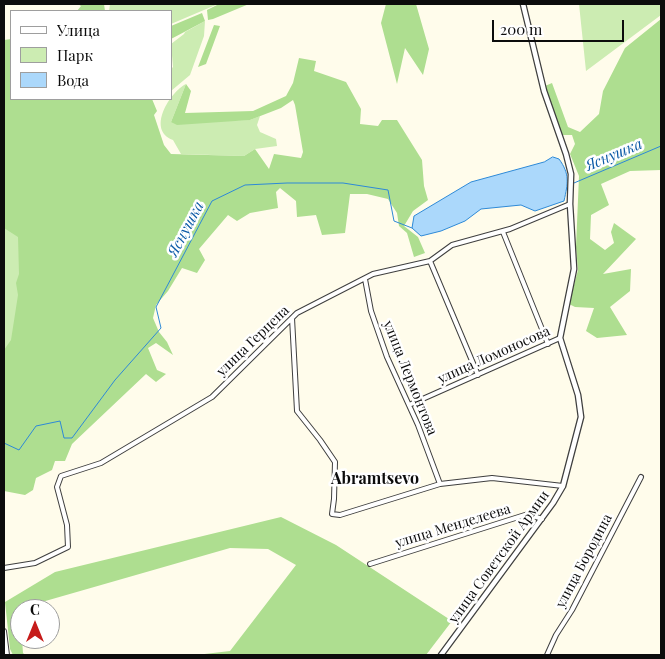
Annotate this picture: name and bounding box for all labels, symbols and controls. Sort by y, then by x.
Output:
legend [10,10,172,100]
scale bar [495,10,628,42]
text: 200 m [500,19,542,39]
text: Улица [57,20,100,40]
text: Парк [57,45,93,65]
text: Вода [57,70,89,90]
water label: Яснушка [583,135,645,175]
water label: Яснушка [164,198,208,260]
street label: улица Герцена [213,302,293,380]
street label: улица Лермонтова [379,318,441,438]
street label: улица Ломоносова [435,323,553,387]
district label: Abramtsevo [331,469,419,489]
street label: улица Советской Армии [445,487,553,627]
street label: улица Менделеева [393,500,513,552]
street label: улица Бородина [552,511,616,611]
north arrow [10,599,60,649]
text: С [30,600,40,619]

